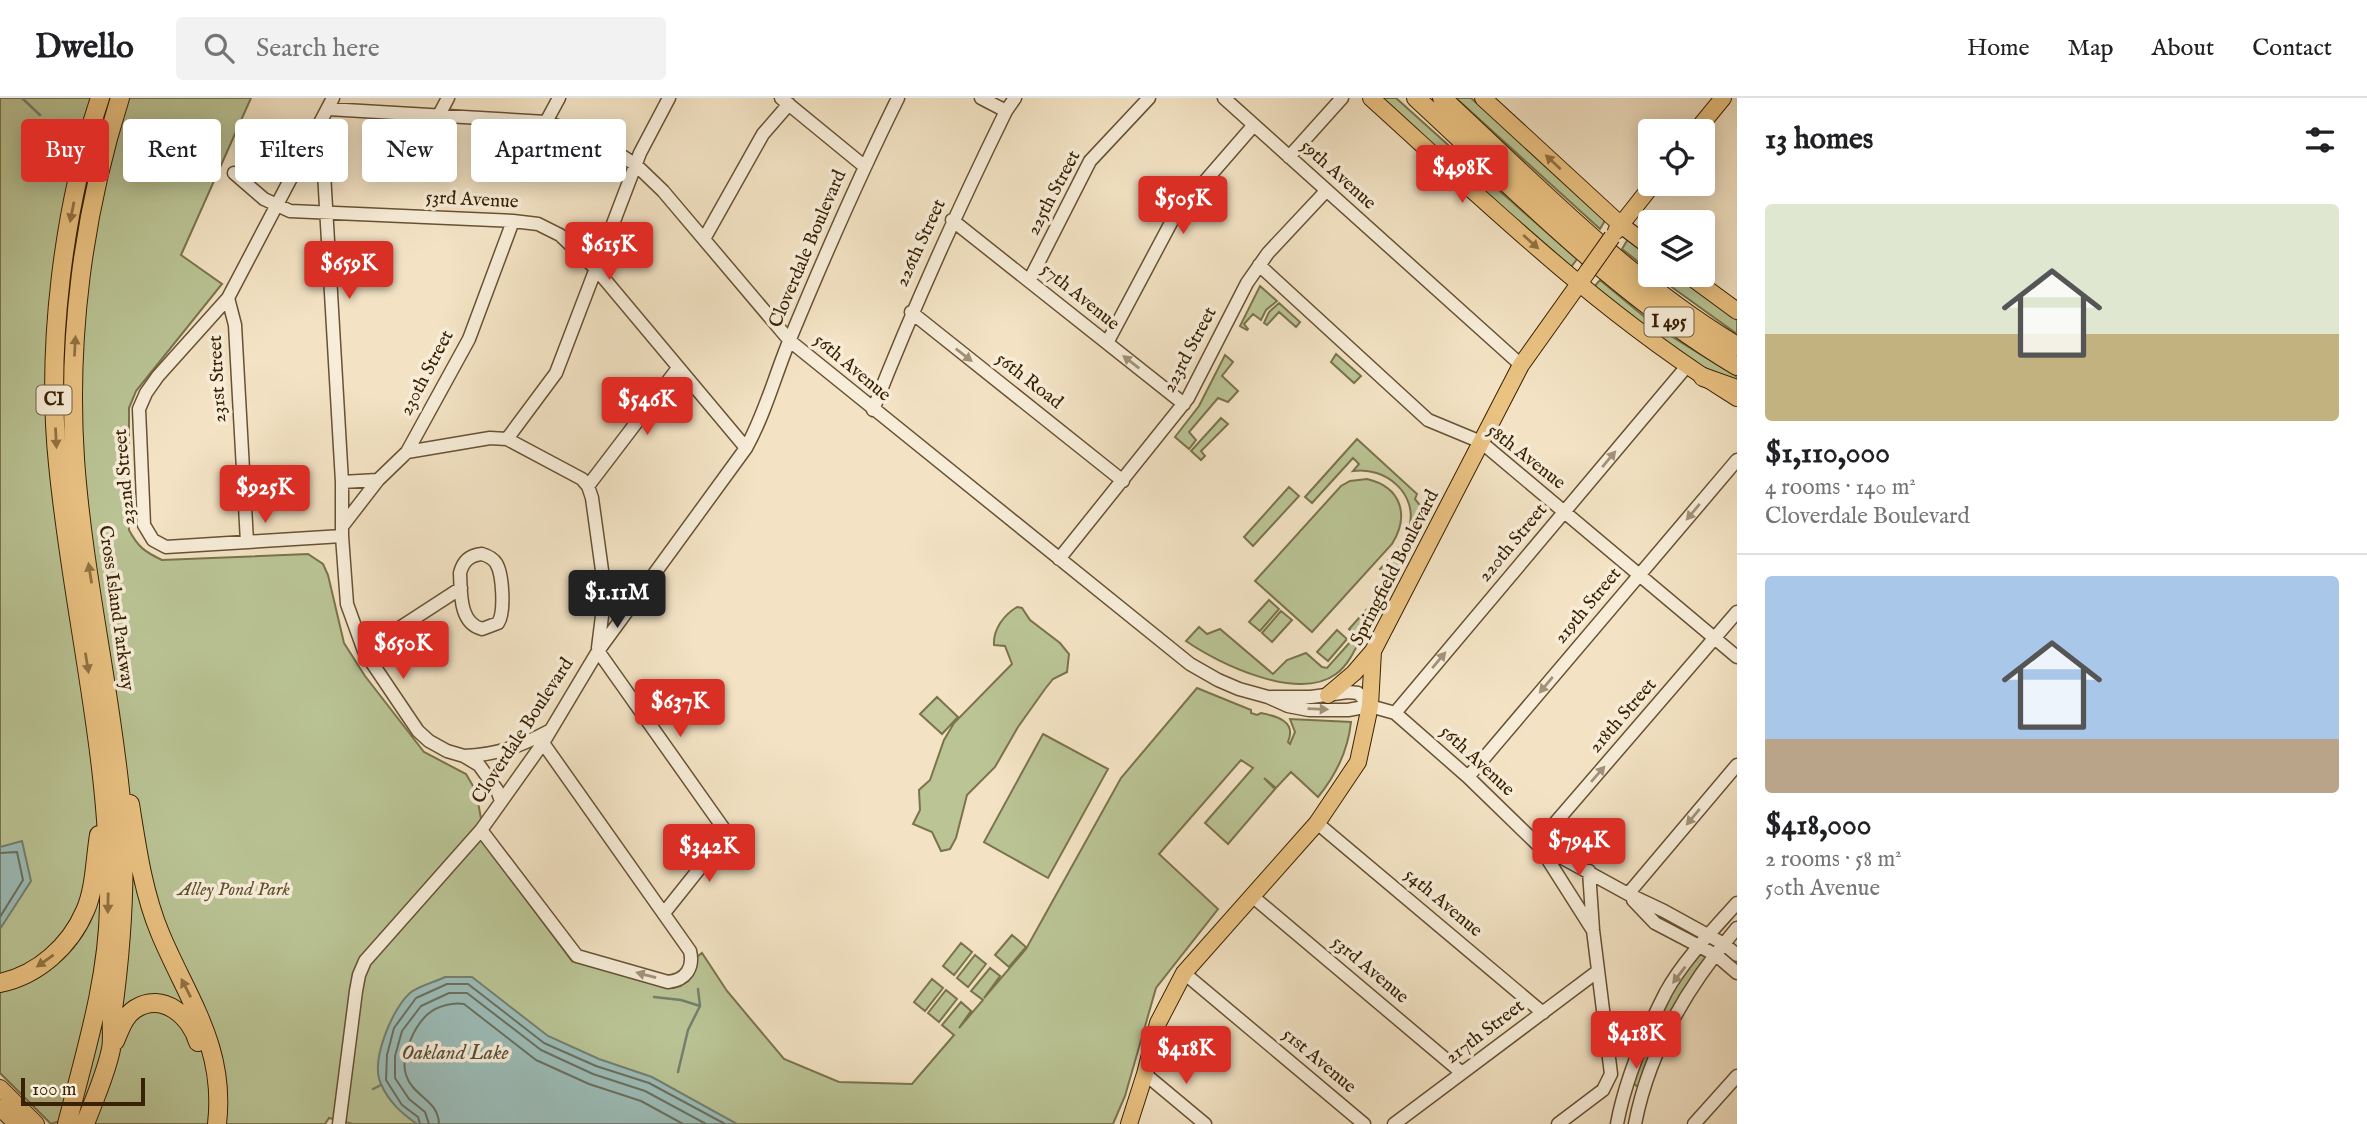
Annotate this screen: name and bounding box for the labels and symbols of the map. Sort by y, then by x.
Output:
street label: 59th Avenue [1295,135,1381,216]
street label: 225th Street [1022,146,1087,240]
pin: $498K [1413,146,1511,205]
one-way arrow [1545,154,1562,170]
street label: Cloverdale Boulevard [764,166,852,332]
pin: $505K [1134,176,1232,236]
street label: 53rd Avenue [425,186,519,214]
street label: 226th Street [890,195,952,291]
one-way arrow [67,201,78,223]
pin: $615K [560,222,658,282]
one-way arrow [1522,234,1540,250]
pin: $659K [300,242,398,301]
street label: 57th Avenue [1036,258,1125,336]
street label: 223rd Street [1157,303,1223,397]
road number: I 495 [1644,308,1694,336]
street label: 230th Street [394,326,460,420]
street label: 56th Avenue [808,329,896,407]
street label: 231st Street [204,334,232,423]
one-way arrow [69,335,80,357]
one-way arrow [955,347,973,362]
street label: 56th Road [991,347,1068,415]
one-way arrow [1122,354,1140,369]
pin: $546K [598,378,696,437]
road number: CI [36,386,72,414]
street label: 58th Avenue [1482,419,1570,495]
one-way arrow [51,427,62,449]
street label: 232nd Street [109,427,141,526]
one-way arrow [1601,450,1616,468]
pin: $925K [216,466,314,525]
street label: Springfield Boulevard [1345,485,1445,650]
street label: 220th Street [1473,498,1553,587]
one-way arrow [1686,503,1701,520]
street label: Cross Island Parkway [93,524,140,693]
one-way arrow [84,561,95,583]
street label: 219th Street [1549,563,1627,649]
pin: $1.11M [560,570,674,630]
pin: $650K [354,622,452,681]
one-way arrow [82,652,93,674]
one-way arrow [1431,652,1446,669]
street label: Cloverdale Boulevard [467,653,580,808]
street label: 218th Street [1584,673,1662,758]
one-way arrow [1539,677,1554,694]
pin: $637K [631,680,729,739]
one-way arrow [1307,704,1329,715]
street label: 56th Avenue [1435,720,1520,802]
one-way arrow [1590,765,1605,782]
one-way arrow [1686,809,1701,826]
pin: $794K [1530,818,1628,878]
pin: $342K [660,824,758,884]
street label: 54th Avenue [1399,863,1487,943]
park label: Alley Pond Park [176,878,290,902]
one-way arrow [102,893,114,915]
street label: 53rd Avenue [1327,931,1414,1009]
one-way arrow [36,954,54,968]
one-way arrow [1672,966,1686,984]
one-way arrow [635,970,656,980]
one-way arrow [181,978,192,998]
street label: 217th Street [1441,994,1530,1070]
pin: $418K [1587,1012,1685,1071]
street label: 51st Avenue [1277,1023,1361,1099]
pin: $418K [1137,1026,1235,1086]
water label: Oakland Lake [401,1040,509,1067]
scale bar [21,1075,145,1107]

